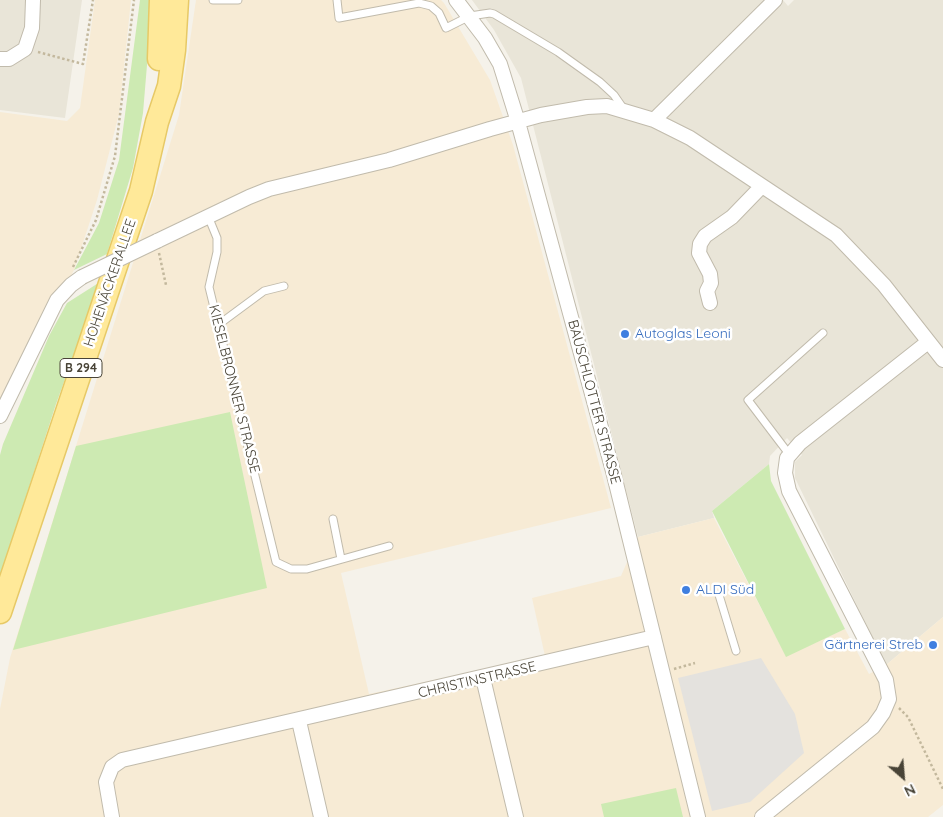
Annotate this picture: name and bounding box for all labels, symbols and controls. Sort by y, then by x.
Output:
street label: HOHENÄCKERALLEE [80,217,140,349]
street label: KIESELBRONNER STRASSE [205,303,263,475]
street label: BAUSCHLOTTER STRASSE [564,318,624,486]
place label: Autoglas Leoni [635,326,731,342]
marker: Autoglas Leoni [619,328,631,340]
road number: B 294 [60,358,102,378]
place label: ALDI Süd [696,582,754,598]
marker: ALDI Süd [680,584,692,596]
place label: Gärtnerei Streb [825,637,923,653]
marker: Gärtnerei Streb [927,639,939,651]
street label: CHRISTINSTRASSE [416,658,538,702]
north arrow [878,752,928,802]
text: N [901,780,918,801]

